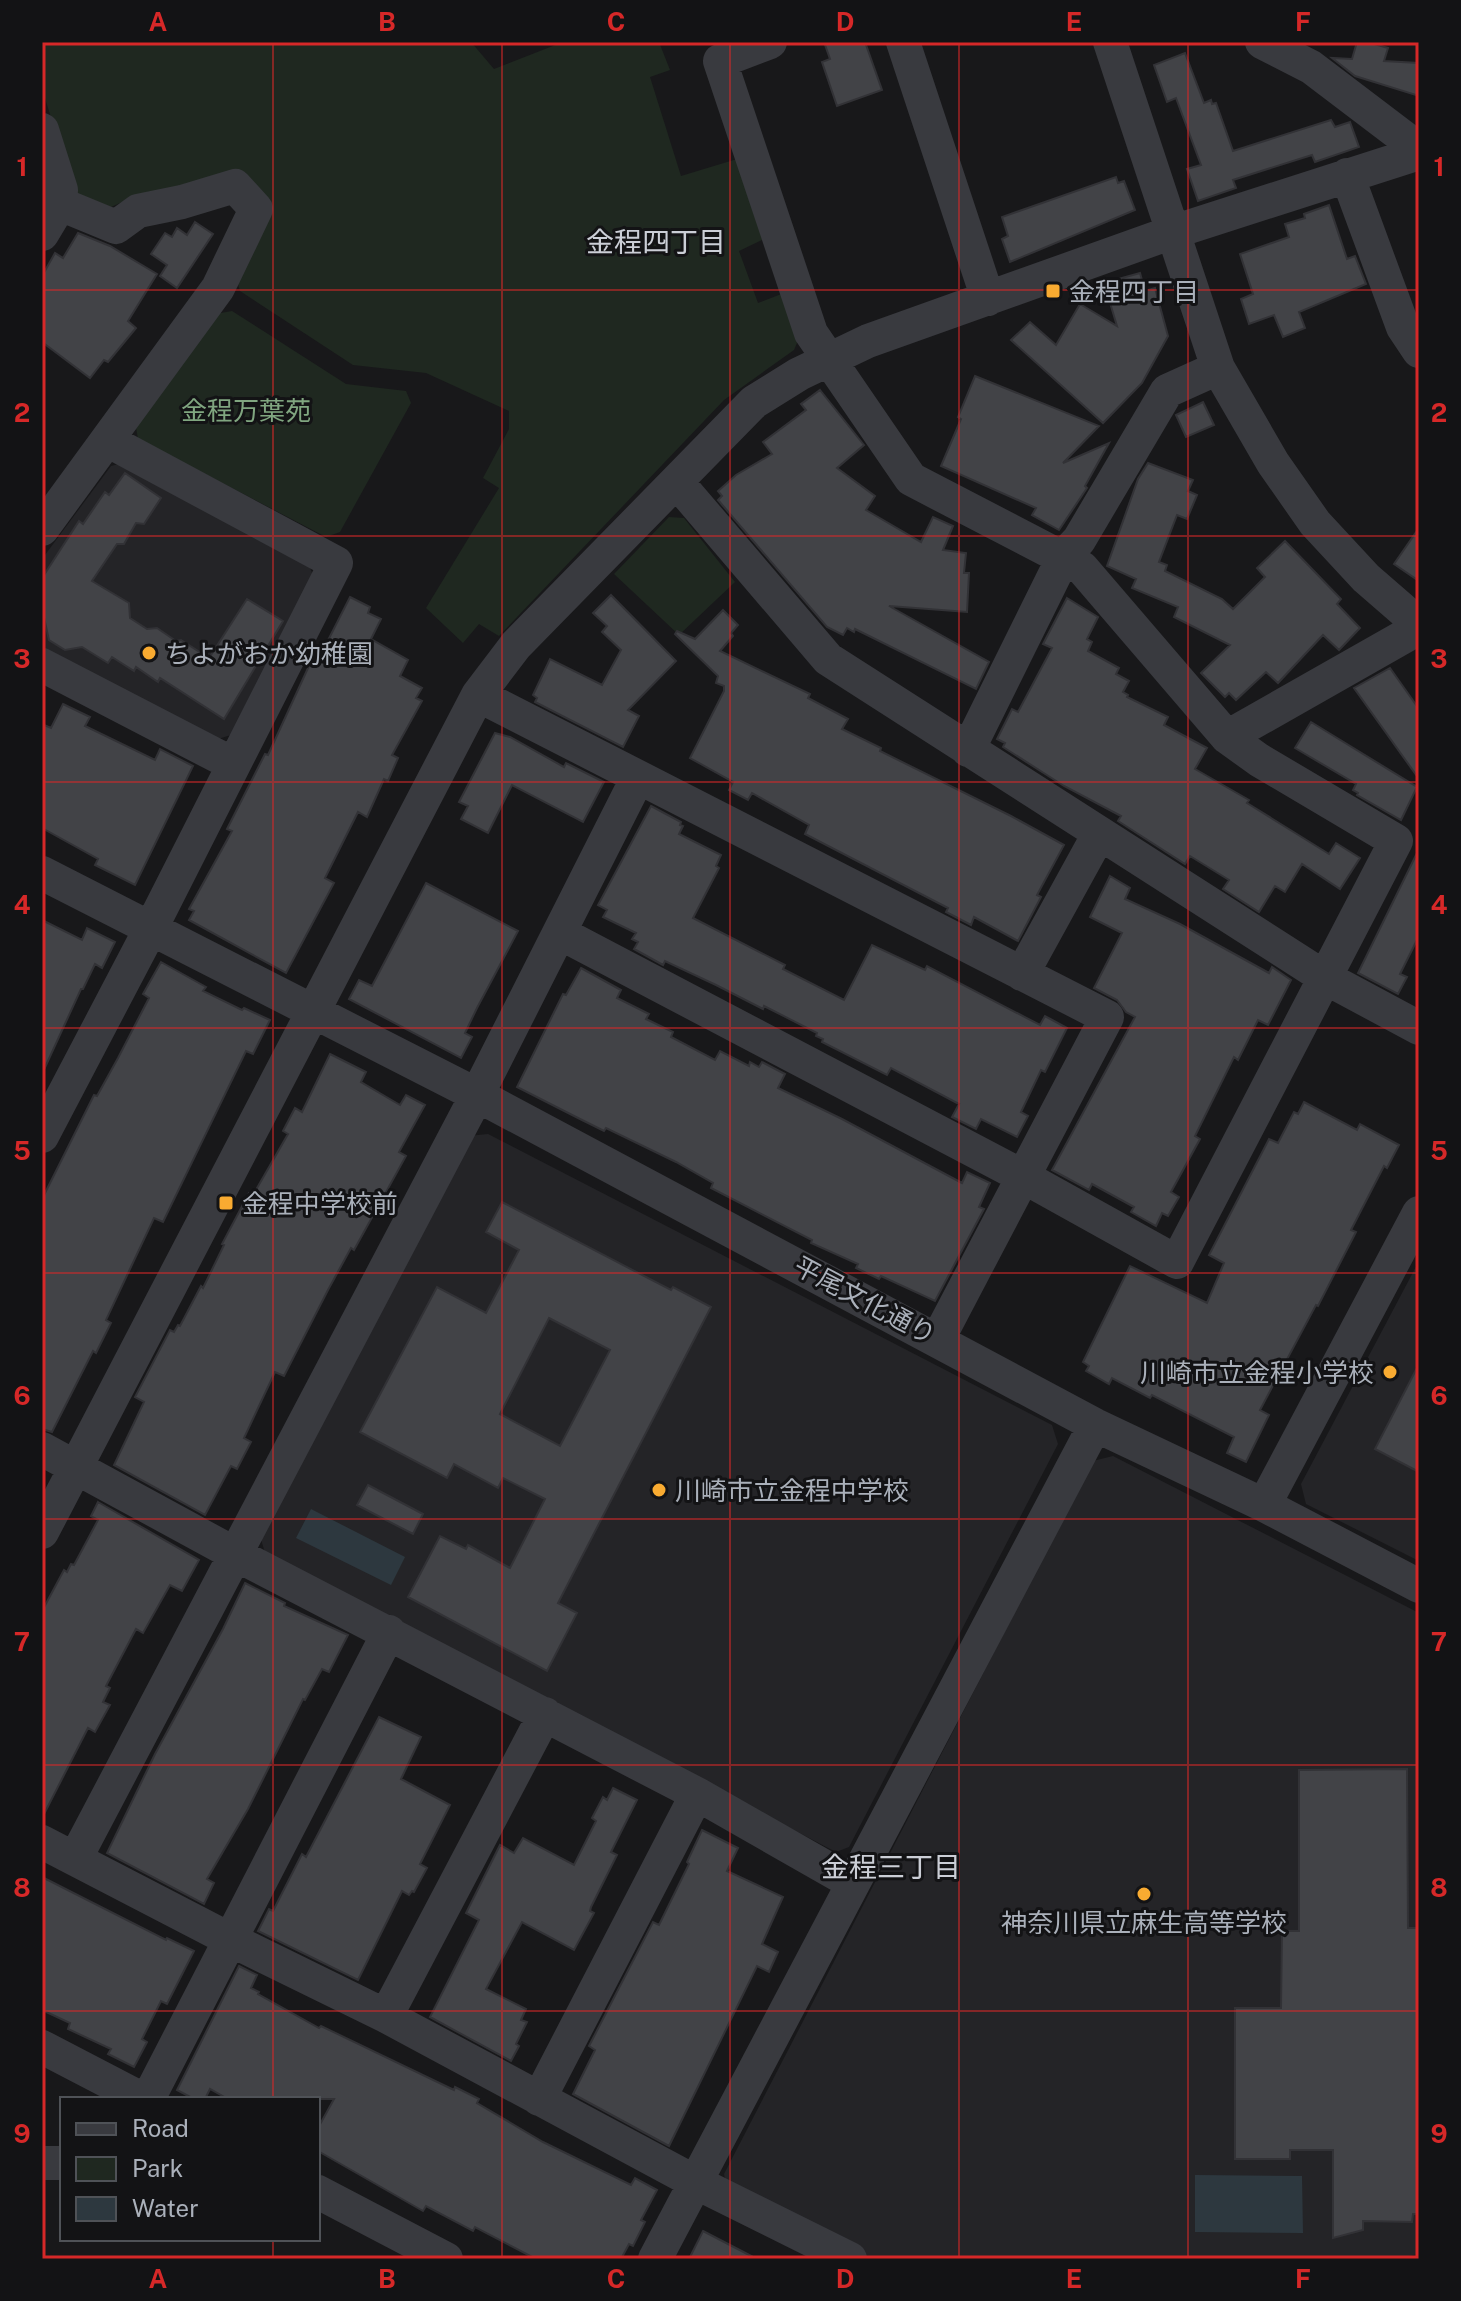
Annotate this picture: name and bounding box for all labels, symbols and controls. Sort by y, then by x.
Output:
text: A [149,6,168,37]
text: B [378,6,396,37]
text: C [607,6,625,37]
text: D [836,6,854,37]
text: E [1066,6,1082,37]
text: F [1295,6,1311,37]
text: 1 [16,151,28,182]
text: 1 [1433,151,1445,182]
district label: 金程四丁目 [586,225,726,258]
place label: 金程四丁目 [1069,276,1199,307]
marker: 金程四丁目 [1044,282,1062,300]
park label: 金程万葉苑 [181,395,311,426]
text: 2 [14,397,30,428]
text: 2 [1431,397,1447,428]
place label: ちよがおか幼稚園 [165,638,373,669]
text: 3 [13,643,31,674]
text: 3 [1430,643,1448,674]
marker: ちよがおか幼稚園 [140,644,158,662]
text: 4 [13,889,31,920]
text: 4 [1430,889,1448,920]
text: 5 [13,1135,31,1166]
text: 5 [1430,1135,1448,1166]
place label: 金程中学校前 [242,1188,398,1219]
marker: 金程中学校前 [217,1194,235,1212]
street label: 平尾文化通り [789,1250,941,1350]
place label: 川崎市立金程小学校 [1140,1357,1374,1388]
marker: 川崎市立金程小学校 [1381,1363,1399,1381]
text: 6 [13,1380,31,1411]
text: 6 [1430,1380,1448,1411]
place label: 川崎市立金程中学校 [675,1475,909,1506]
marker: 川崎市立金程中学校 [650,1481,668,1499]
text: 7 [14,1626,30,1657]
text: 7 [1431,1626,1447,1657]
district label: 金程三丁目 [821,1850,961,1883]
text: 8 [13,1872,31,1903]
text: 8 [1430,1872,1448,1903]
marker: 神奈川県立麻生高等学校 [1135,1885,1153,1903]
place label: 神奈川県立麻生高等学校 [1001,1907,1287,1938]
legend [60,2097,320,2241]
text: Road [132,2114,189,2142]
text: 9 [13,2118,31,2149]
text: 9 [1430,2118,1448,2149]
text: Park [132,2154,183,2182]
text: Water [132,2194,199,2222]
text: A [149,2263,168,2294]
text: B [378,2263,396,2294]
text: C [607,2263,625,2294]
text: D [836,2263,854,2294]
text: E [1066,2263,1082,2294]
text: F [1295,2263,1311,2294]

